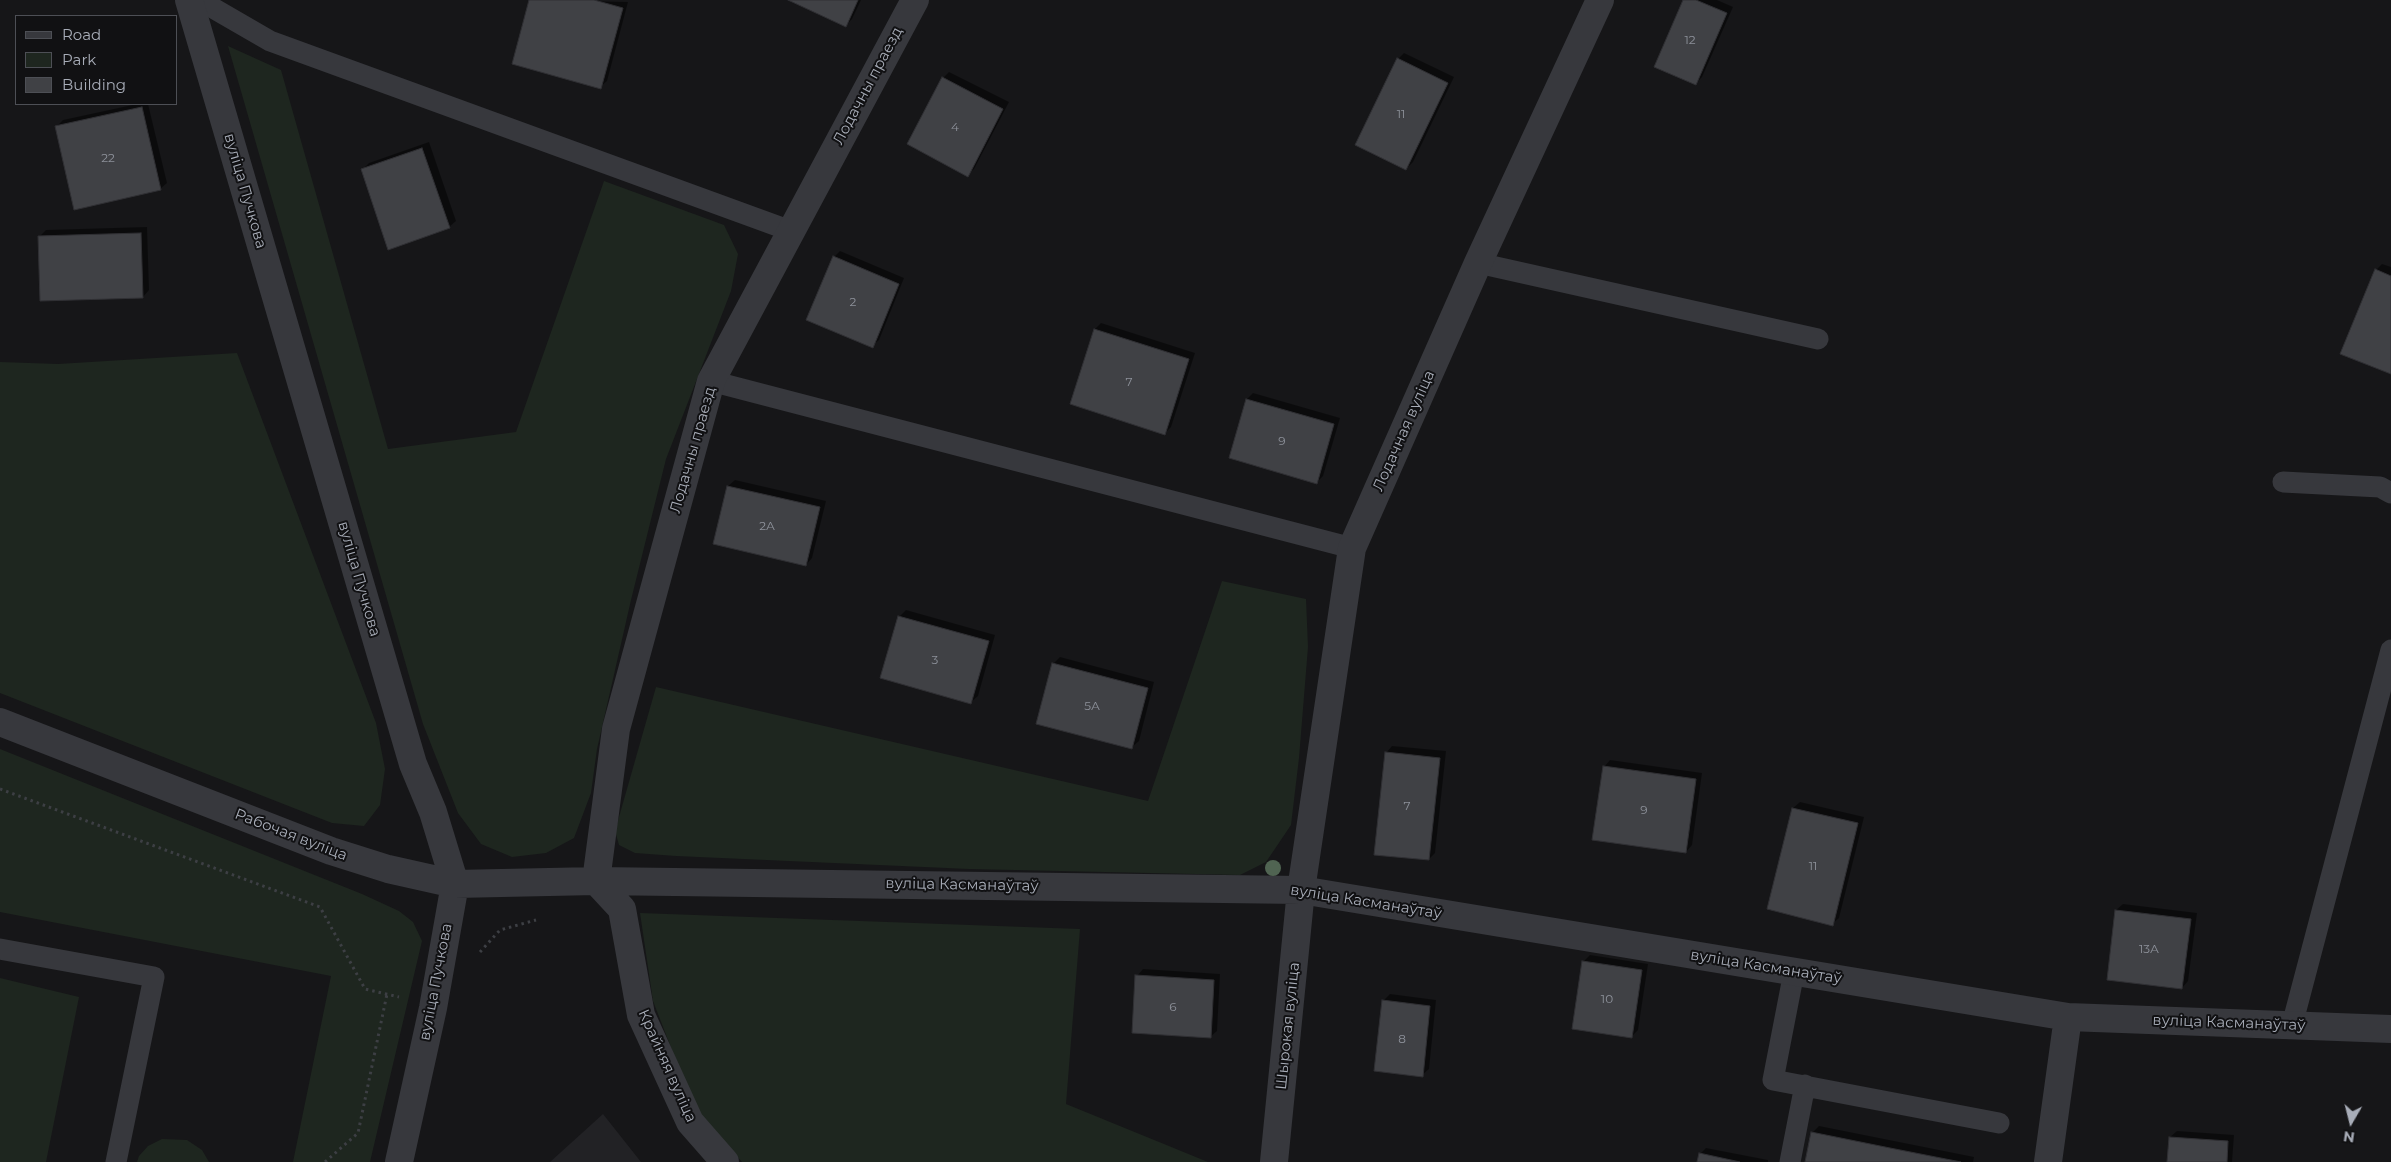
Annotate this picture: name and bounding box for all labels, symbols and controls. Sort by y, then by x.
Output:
legend [15,15,178,105]
street label: Лодачны праезд [829,24,907,148]
text: Road [62,25,101,44]
house number: 12 [1684,33,1696,47]
text: Park [62,50,96,69]
text: Building [62,75,126,94]
house number: 11 [1397,107,1405,121]
house number: 4 [951,120,959,134]
street label: вуліца Пучкова [220,131,270,251]
house number: 22 [101,151,115,165]
house number: 2 [850,295,856,309]
street label: Лодачная вуліца [1369,368,1439,494]
house number: 7 [1125,375,1133,389]
street label: Лодачны праезд [666,385,720,515]
house number: 9 [1278,434,1286,448]
street label: вуліца Пучкова [334,519,384,639]
house number: 2А [759,519,775,533]
house number: 3 [932,653,938,667]
house number: 5А [1084,699,1100,713]
house number: 7 [1403,799,1411,813]
house number: 9 [1640,803,1648,817]
street label: Рабочая вуліца [232,805,350,865]
house number: 11 [1809,859,1817,873]
street label: вуліца Касманаўтаў [885,875,1039,895]
street label: вуліца Касманаўтаў [1289,881,1443,923]
street label: вуліца Пучкова [416,922,456,1042]
house number: 13А [2139,942,2159,956]
street label: вуліца Касманаўтаў [1689,946,1843,988]
street label: Шырокая вуліца [1272,961,1304,1091]
house number: 10 [1601,992,1613,1006]
house number: 6 [1169,1000,1177,1014]
street label: Крайняя вуліца [634,1007,700,1125]
street label: вуліца Касманаўтаў [2152,1011,2306,1035]
house number: 8 [1398,1032,1406,1046]
north arrow [2326,1097,2376,1147]
text: N [2342,1127,2356,1147]

